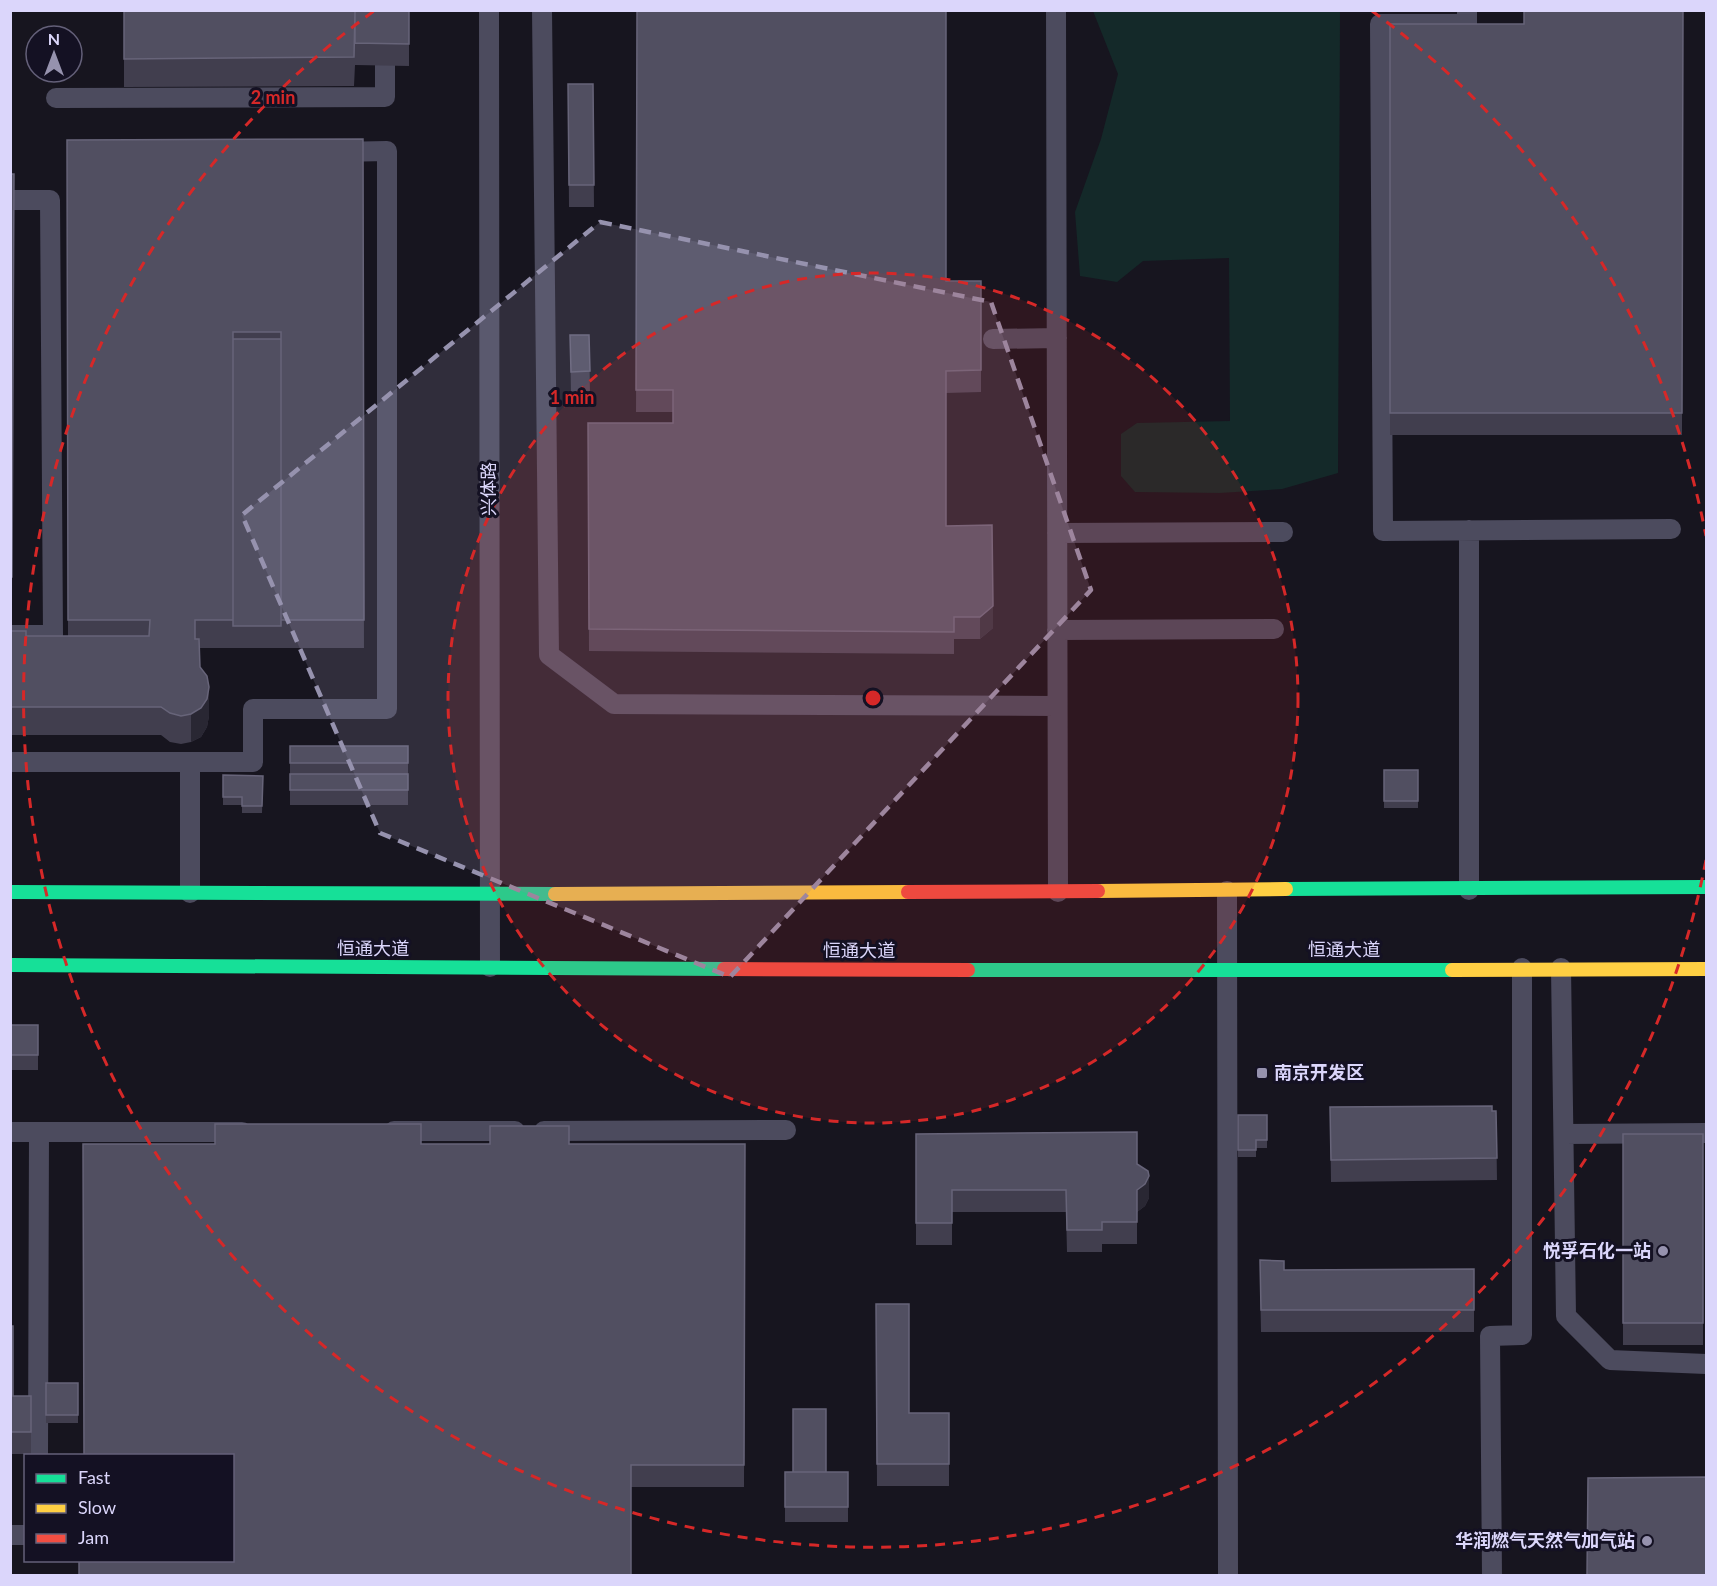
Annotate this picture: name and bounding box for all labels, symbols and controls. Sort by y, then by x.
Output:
north arrow [24,24,84,84]
text: N [48,29,60,48]
text: 2 min [251,86,295,108]
text: 1 min [550,386,594,408]
street label: 兴体路 [477,462,499,516]
centre of rings [863,688,883,708]
street label: 恒通大道 [337,937,409,959]
street label: 恒通大道 [1308,938,1380,960]
street label: 恒通大道 [823,939,895,961]
place label: 南京开发区 [1274,1061,1364,1083]
marker: 南京开发区 [1255,1066,1269,1080]
place label: 悦孚石化一站 [1543,1239,1651,1261]
marker: 悦孚石化一站 [1656,1244,1670,1258]
legend [24,1454,234,1562]
text: Fast [78,1466,111,1488]
text: Slow [78,1496,116,1518]
text: Jam [78,1526,109,1548]
place label: 华润燃气天然气加气站 [1455,1529,1635,1551]
marker: 华润燃气天然气加气站 [1640,1534,1654,1548]

